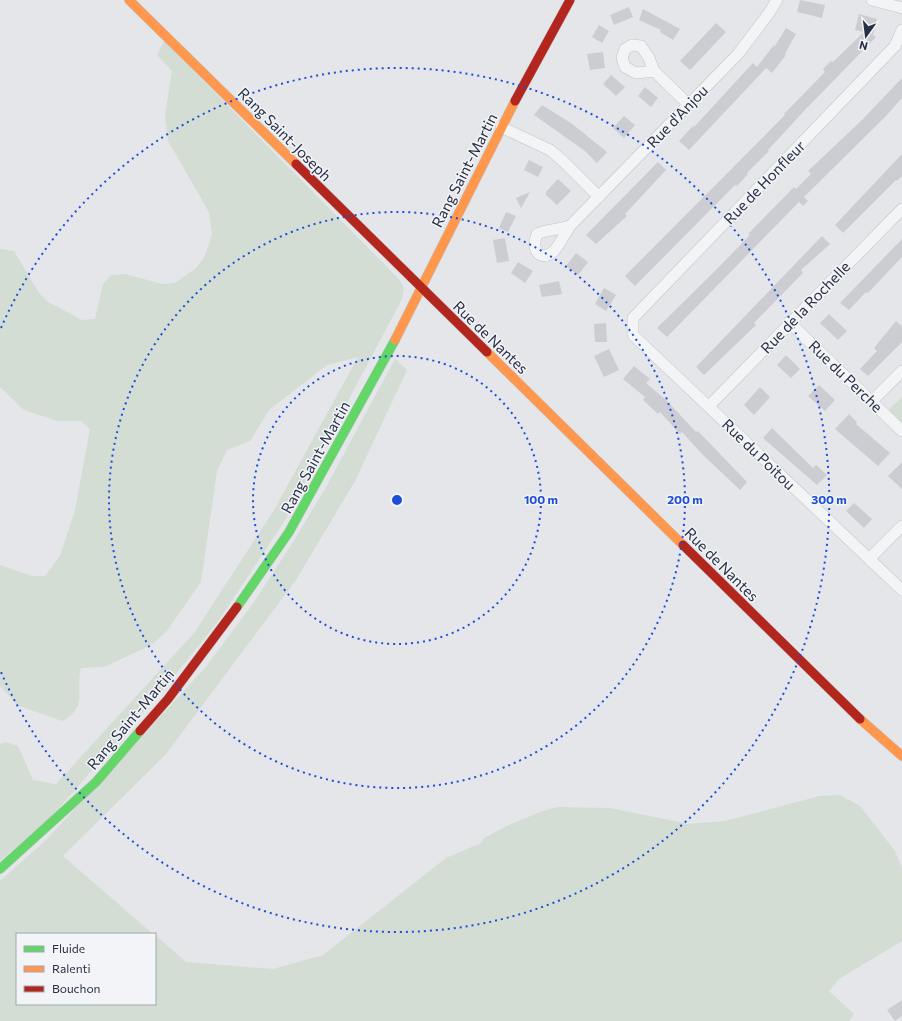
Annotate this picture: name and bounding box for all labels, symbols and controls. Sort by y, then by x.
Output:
north arrow [846,16,886,56]
text: N [858,39,869,53]
street label: Rue d'Anjou [643,81,711,151]
street label: Rang Saint-Joseph [235,84,335,184]
street label: Rang Saint-Martin [427,110,501,230]
street label: Rue de Honfleur [720,136,808,228]
street label: Rue de la Rochelle [756,257,854,357]
street label: Rue de Nantes [450,297,532,377]
street label: Rue du Perche [805,336,887,416]
street label: Rang Saint-Martin [277,398,353,516]
street label: Rue du Poitou [719,415,799,493]
text: 100 m [524,492,558,506]
text: 200 m [667,492,703,506]
text: 300 m [811,492,847,506]
centre of rings [390,493,404,507]
street label: Rue de Nantes [681,523,763,605]
street label: Rang Saint-Martin [83,665,177,773]
legend [16,933,156,1005]
text: Fluide [52,941,85,955]
text: Ralenti [52,961,91,975]
text: Bouchon [52,981,100,995]

